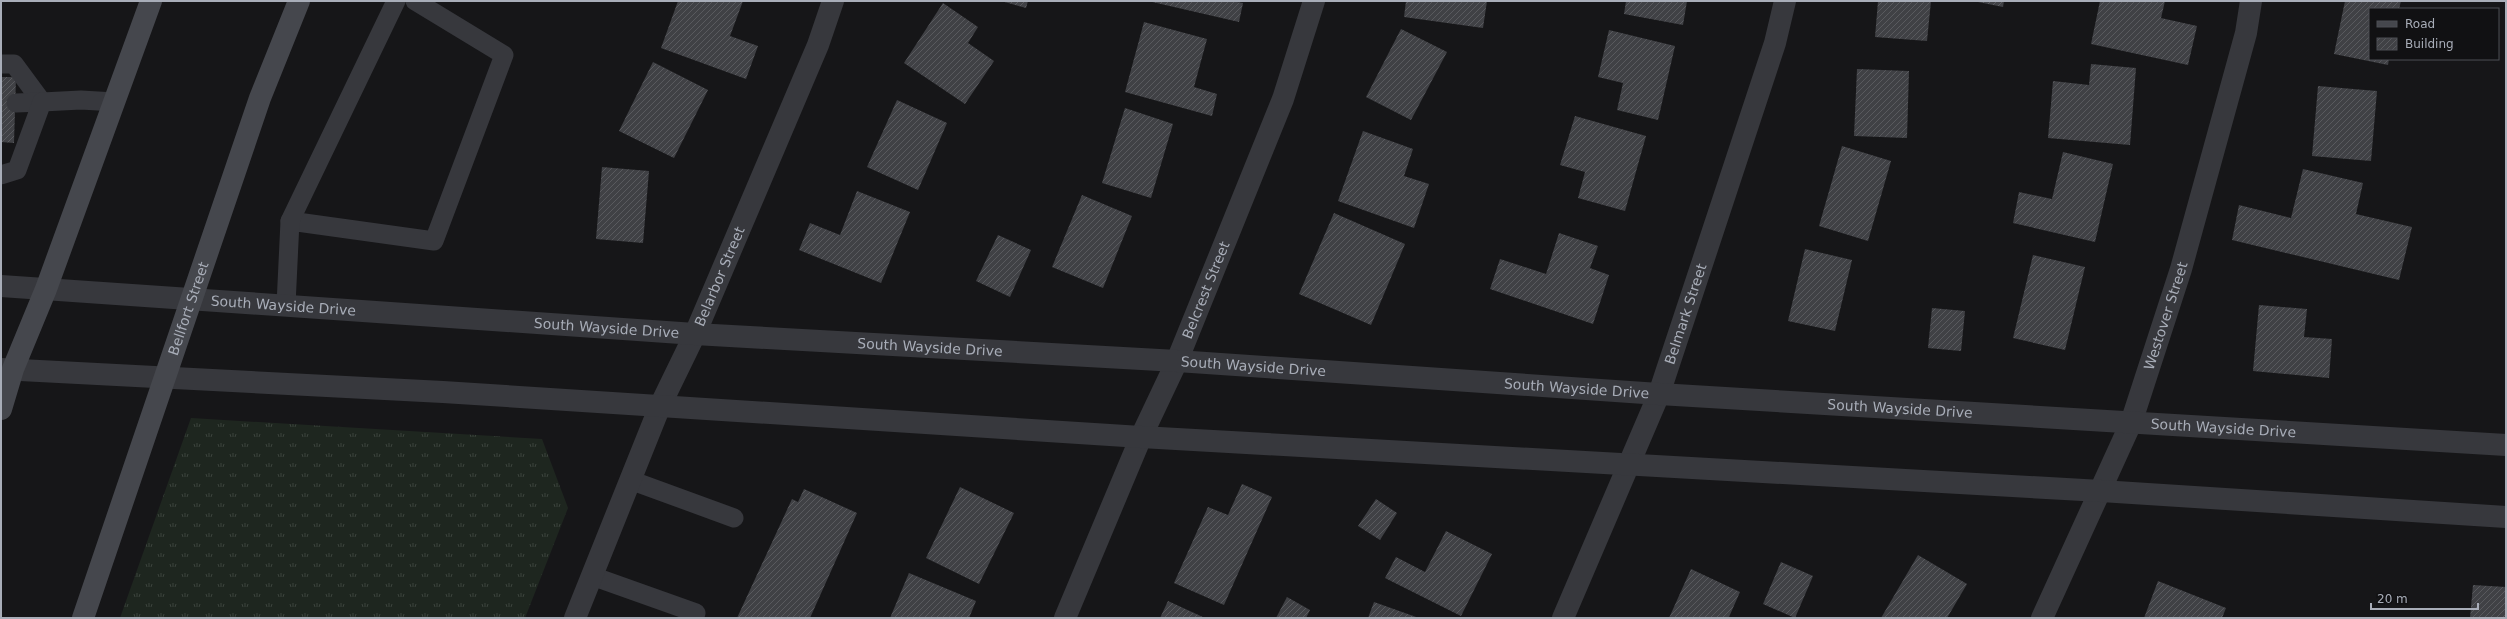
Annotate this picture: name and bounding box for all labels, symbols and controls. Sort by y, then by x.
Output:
legend [2369,8,2499,60]
text: Road [2405,17,2435,31]
text: Building [2405,37,2454,51]
street label: Belarbor Street [691,224,748,329]
street label: Belcrest Street [1179,238,1233,341]
street label: Bellfort Street [165,259,212,357]
street label: Westover Street [2141,260,2191,372]
street label: Belmark Street [1661,261,1710,366]
street label: South Wayside Drive [210,293,356,319]
street label: South Wayside Drive [533,315,680,341]
street label: South Wayside Drive [857,335,1003,359]
street label: South Wayside Drive [1180,353,1327,379]
street label: South Wayside Drive [1504,375,1650,401]
street label: South Wayside Drive [1827,396,1973,421]
street label: South Wayside Drive [2150,416,2297,440]
scale bar [2371,585,2478,611]
text: 20 m [2377,592,2408,606]

